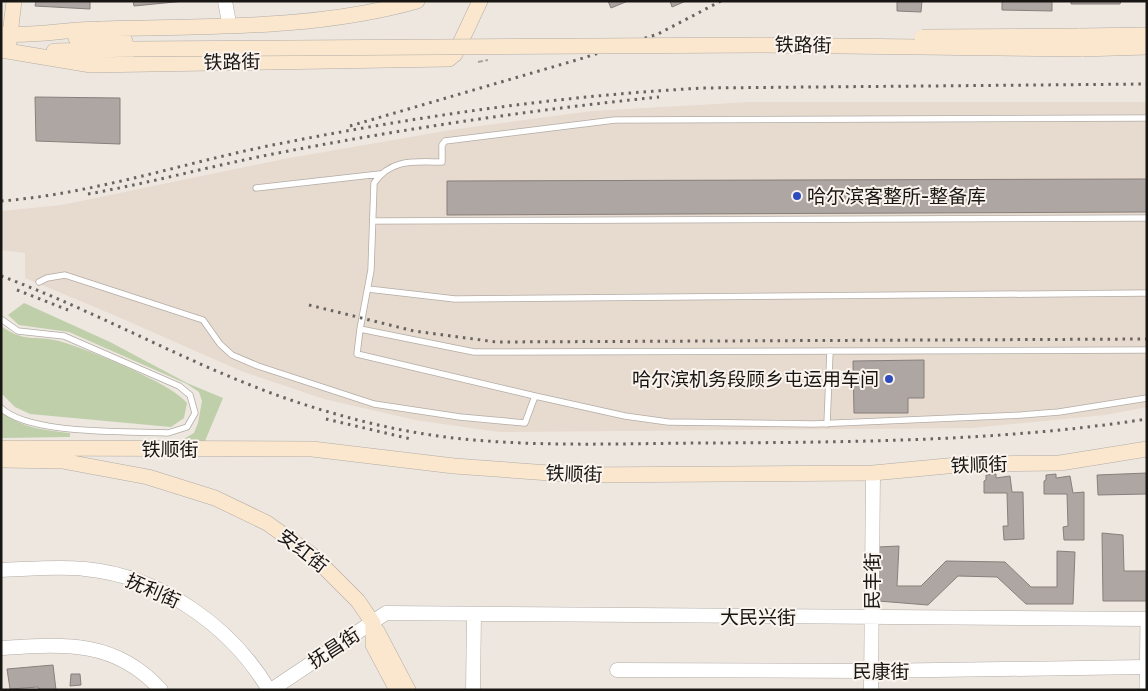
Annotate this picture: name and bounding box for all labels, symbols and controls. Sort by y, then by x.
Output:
street label: 铁路街 [774,33,832,57]
street label: 铁路街 [203,50,261,74]
place label: 哈尔滨客整所-整备库 [807,185,986,208]
marker: 哈尔滨客整所-整备库 [791,190,803,202]
place label: 哈尔滨机务段顾乡屯运用车间 [632,368,879,391]
marker: 哈尔滨机务段顾乡屯运用车间 [883,373,895,385]
street label: 铁顺街 [141,438,199,461]
street label: 铁顺街 [950,453,1008,477]
street label: 铁顺街 [545,462,603,486]
street label: 安红街 [273,524,333,578]
street label: 民丰街 [861,552,884,610]
street label: 抚利街 [122,569,184,613]
street label: 大民兴街 [720,606,796,629]
street label: 抚昌街 [304,623,364,673]
street label: 民康街 [852,660,910,683]

